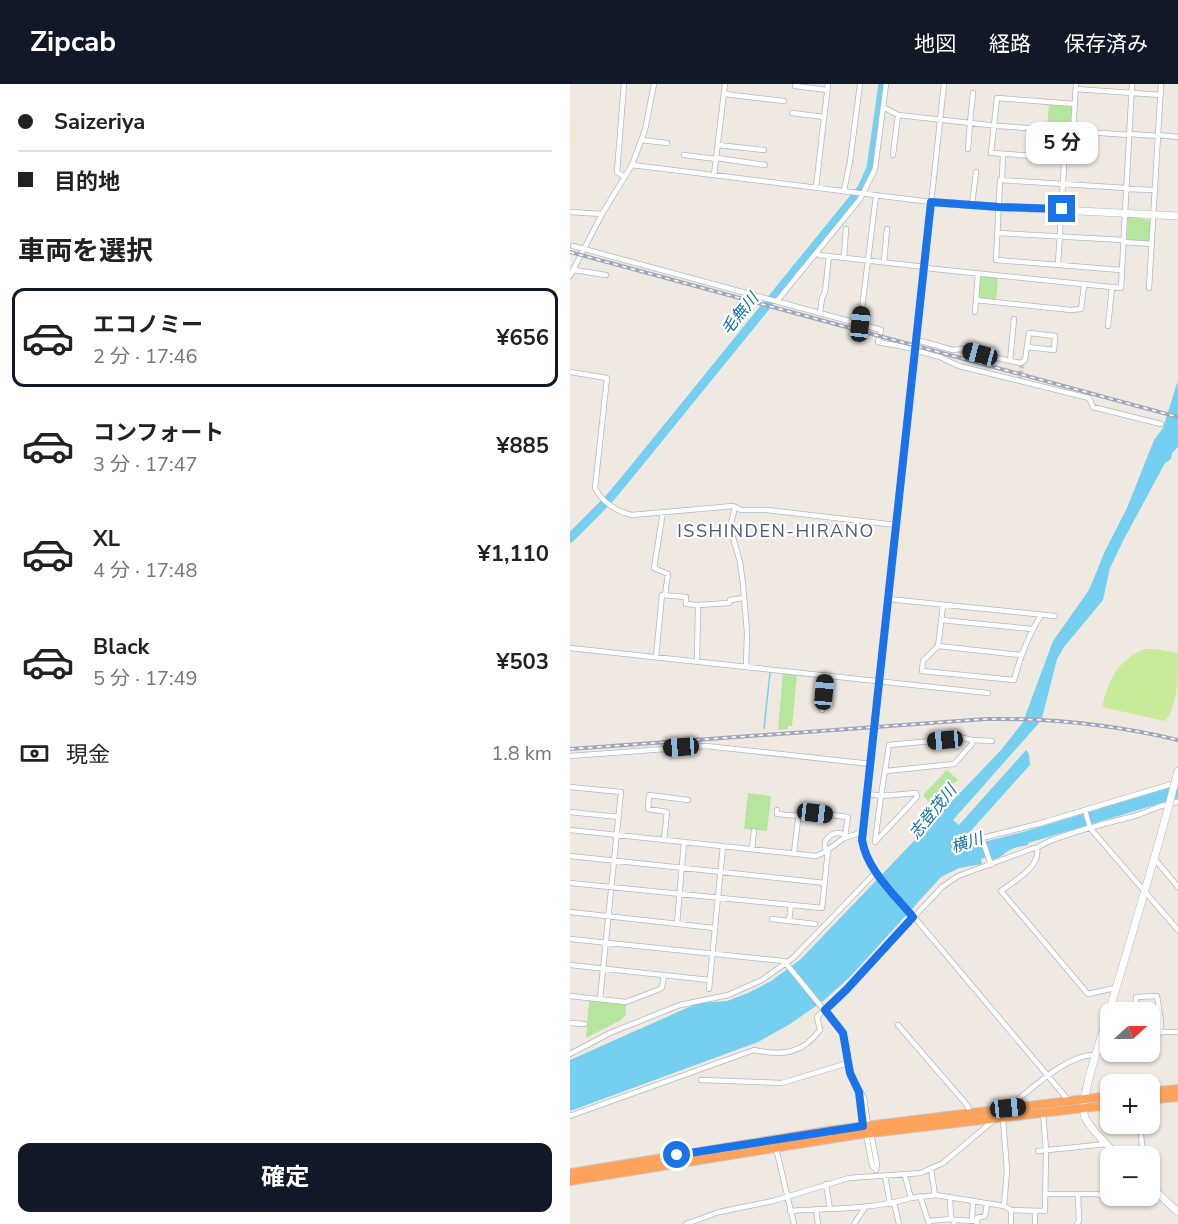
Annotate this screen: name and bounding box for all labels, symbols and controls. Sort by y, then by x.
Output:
text: Zipcab [30,23,116,61]
text: 地図 [914,30,956,58]
text: 経路 [989,30,1031,58]
text: 保存済み [1064,30,1148,58]
text: Saizeriya [54,107,145,137]
callout: 5 分 [1026,122,1098,164]
text: 5 分 [1043,129,1081,156]
text: 目的地 [54,167,120,197]
route end [1048,195,1075,222]
text: 車両を選択 [18,233,153,270]
water label: 毛無川 [716,287,765,340]
car [849,305,871,343]
text: エコノミー [93,310,203,340]
icon: car [21,311,75,365]
text: ¥656 [496,323,549,353]
car [960,341,1000,367]
text: 2 分 · 17:46 [93,343,198,370]
text: コンフォート [93,418,224,448]
icon: car [21,419,75,473]
text: ¥885 [496,431,549,461]
text: 3 分 · 17:47 [93,451,198,478]
district label: ISSHINDEN-HIRANO [677,519,875,543]
text: XL [93,524,120,554]
icon: car [21,527,75,581]
text: ¥1,110 [478,539,549,569]
text: 4 分 · 17:48 [93,557,198,584]
text: Black [93,632,149,662]
icon: car [21,635,75,689]
text: ¥503 [496,647,549,677]
text: 5 分 · 17:49 [93,665,198,692]
car [813,673,835,711]
car [926,729,964,751]
icon: cash [18,737,51,770]
car [662,737,700,757]
text: 現金 [66,740,110,770]
text: 1.8 km [491,740,552,767]
water label: 志登茂川 [904,779,963,844]
car [796,802,834,824]
water label: 横川 [948,827,988,858]
north arrow [1100,1002,1160,1062]
map controls [1100,1002,1160,1206]
button: + [1100,1074,1160,1134]
car [989,1097,1027,1119]
route start [663,1141,690,1168]
button: 確定 [18,1143,552,1212]
button: − [1100,1146,1160,1206]

